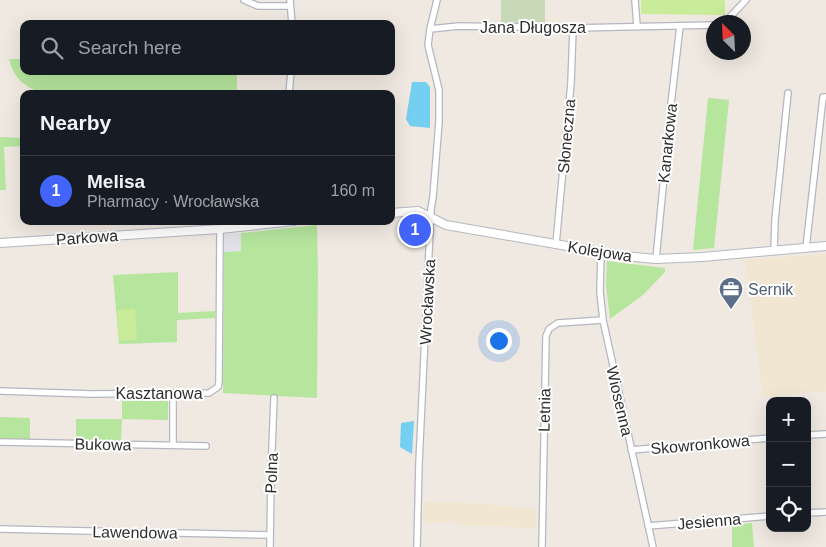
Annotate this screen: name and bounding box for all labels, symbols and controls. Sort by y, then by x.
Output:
north arrow [706,15,751,60]
street label: Jana Długosza [480,19,586,36]
search box [20,20,395,75]
icon: search [38,34,66,62]
text: Search here [78,37,182,58]
street label: Słoneczna [555,98,578,174]
street label: Kanarkowa [655,102,680,184]
text: Nearby [40,111,111,134]
text: Melisa [87,171,145,192]
text: 1 [52,182,60,199]
text: 160 m [331,182,375,199]
text: Pharmacy · Wrocławska [87,193,259,210]
pin: 1 [399,211,431,249]
street label: Parkowa [55,227,119,248]
street label: Kolejowa [567,238,633,265]
street label: Wrocławska [417,259,438,345]
office icon: Sernik [718,276,744,310]
place label: Sernik [748,281,794,298]
your location [486,328,512,354]
street label: Wiosenna [603,365,636,438]
street label: Kasztanowa [115,385,203,402]
street label: Letnia [536,388,553,432]
map controls [766,397,811,532]
button: + [766,397,811,442]
street label: Skowronkowa [650,432,750,457]
street label: Bukowa [74,436,132,453]
button: − [766,442,811,487]
street label: Polna [262,452,281,494]
button: locate [766,487,811,532]
street label: Jesienna [676,510,742,533]
street label: Lawendowa [92,523,178,542]

